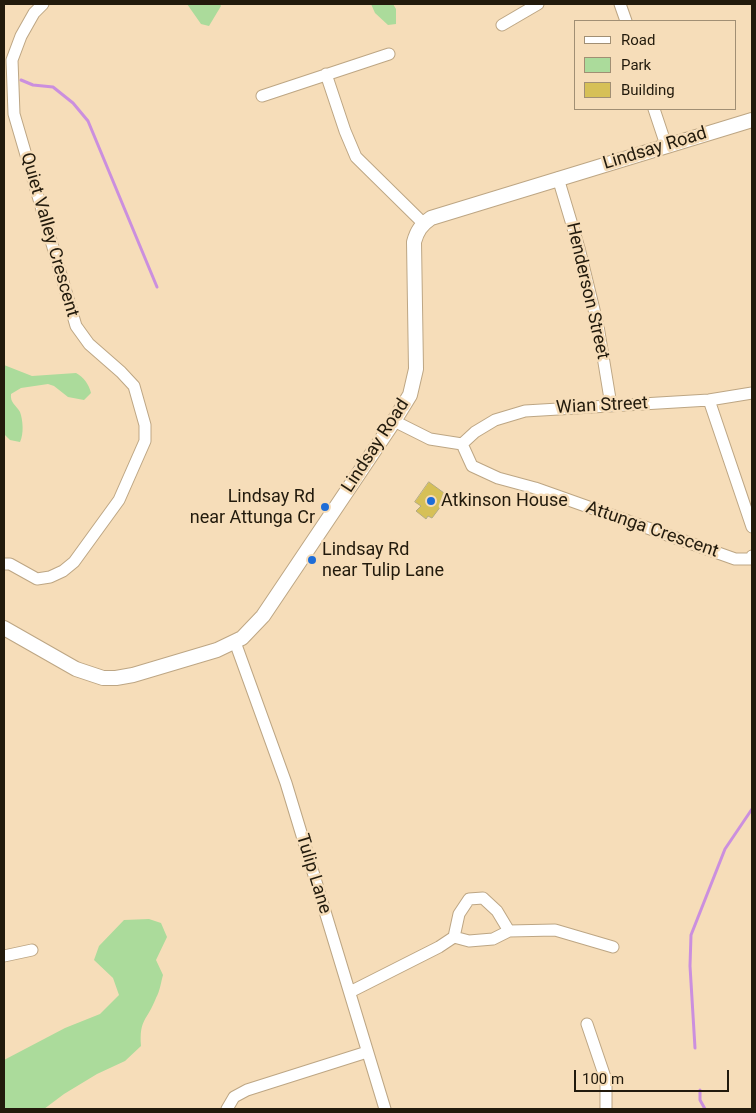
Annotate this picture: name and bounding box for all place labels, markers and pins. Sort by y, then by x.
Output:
place label: Lindsay Rd near Attunga Cr [190,486,315,528]
place label: Atkinson House [441,490,568,512]
marker: Atkinson House [425,495,437,507]
marker: Lindsay Rd near Attunga Cr [319,501,331,513]
place label: Lindsay Rd near Tulip Lane [322,539,444,582]
marker: Lindsay Rd near Tulip Lane [306,554,318,566]

